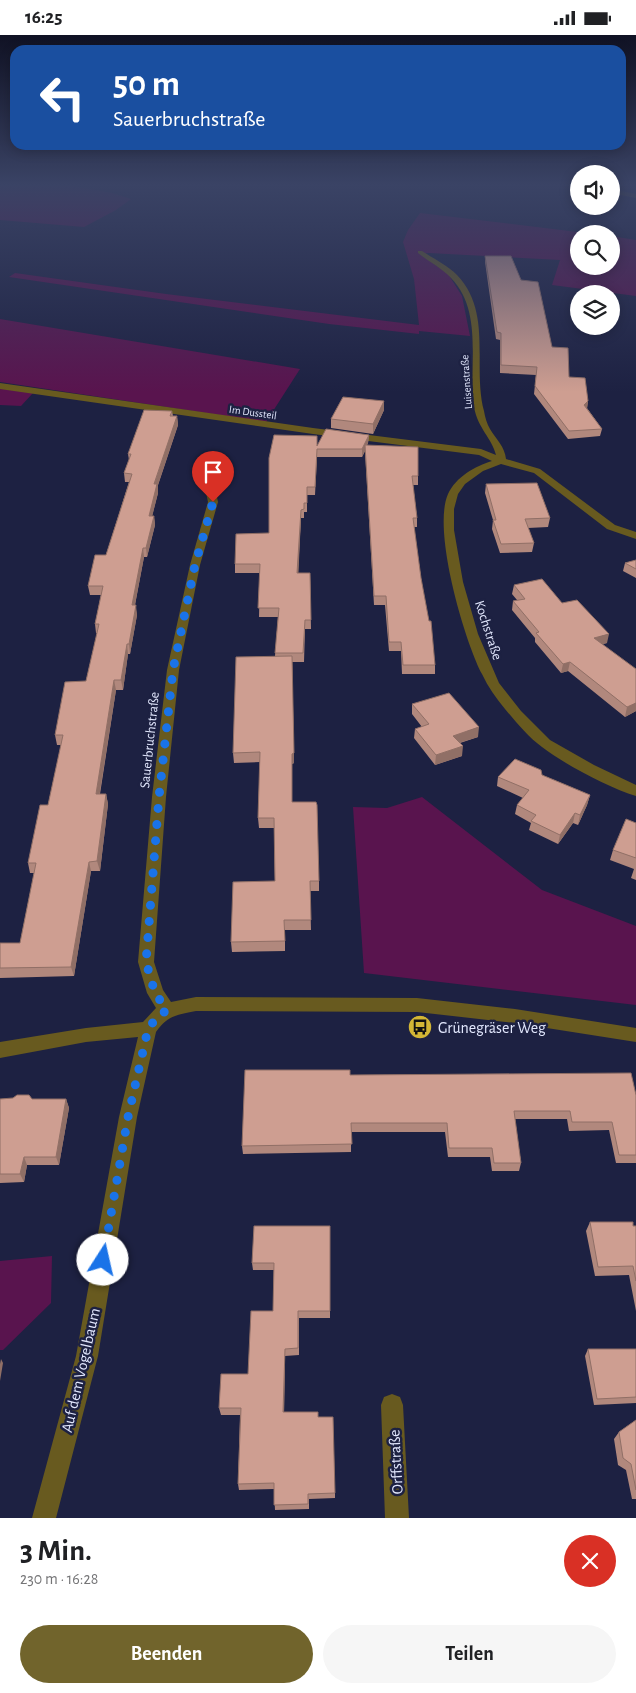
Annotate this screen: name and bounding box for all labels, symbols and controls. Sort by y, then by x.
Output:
text: 16:25 [25,8,63,27]
icon: left [30,65,95,130]
text: 50 m [113,67,180,102]
text: Sauerbruchstraße [113,108,265,130]
map controls [570,165,620,335]
button: sound [570,165,620,215]
button: search [570,225,620,275]
button: layers [570,285,620,335]
street label: Luisenstraße [459,354,474,410]
street label: Im Dussteil [228,404,278,421]
pin [192,451,234,502]
icon: arrive [199,458,227,486]
street label: Kochstraße [472,599,504,662]
street label: Sauerbruchstraße [138,691,162,789]
bus stop icon: Grünegräser Weg [407,1014,433,1040]
place label: Grünegräser Weg [438,1020,546,1036]
position arrow [76,1233,128,1285]
street label: Auf dem Vogelbaum [59,1306,103,1434]
street label: Orffstraße [386,1429,406,1495]
button: close [564,1535,616,1587]
text: 3 Min. [20,1536,92,1566]
text: 230 m · 16:28 [20,1571,98,1587]
button: Beenden [20,1625,313,1683]
button: Teilen [323,1625,616,1683]

